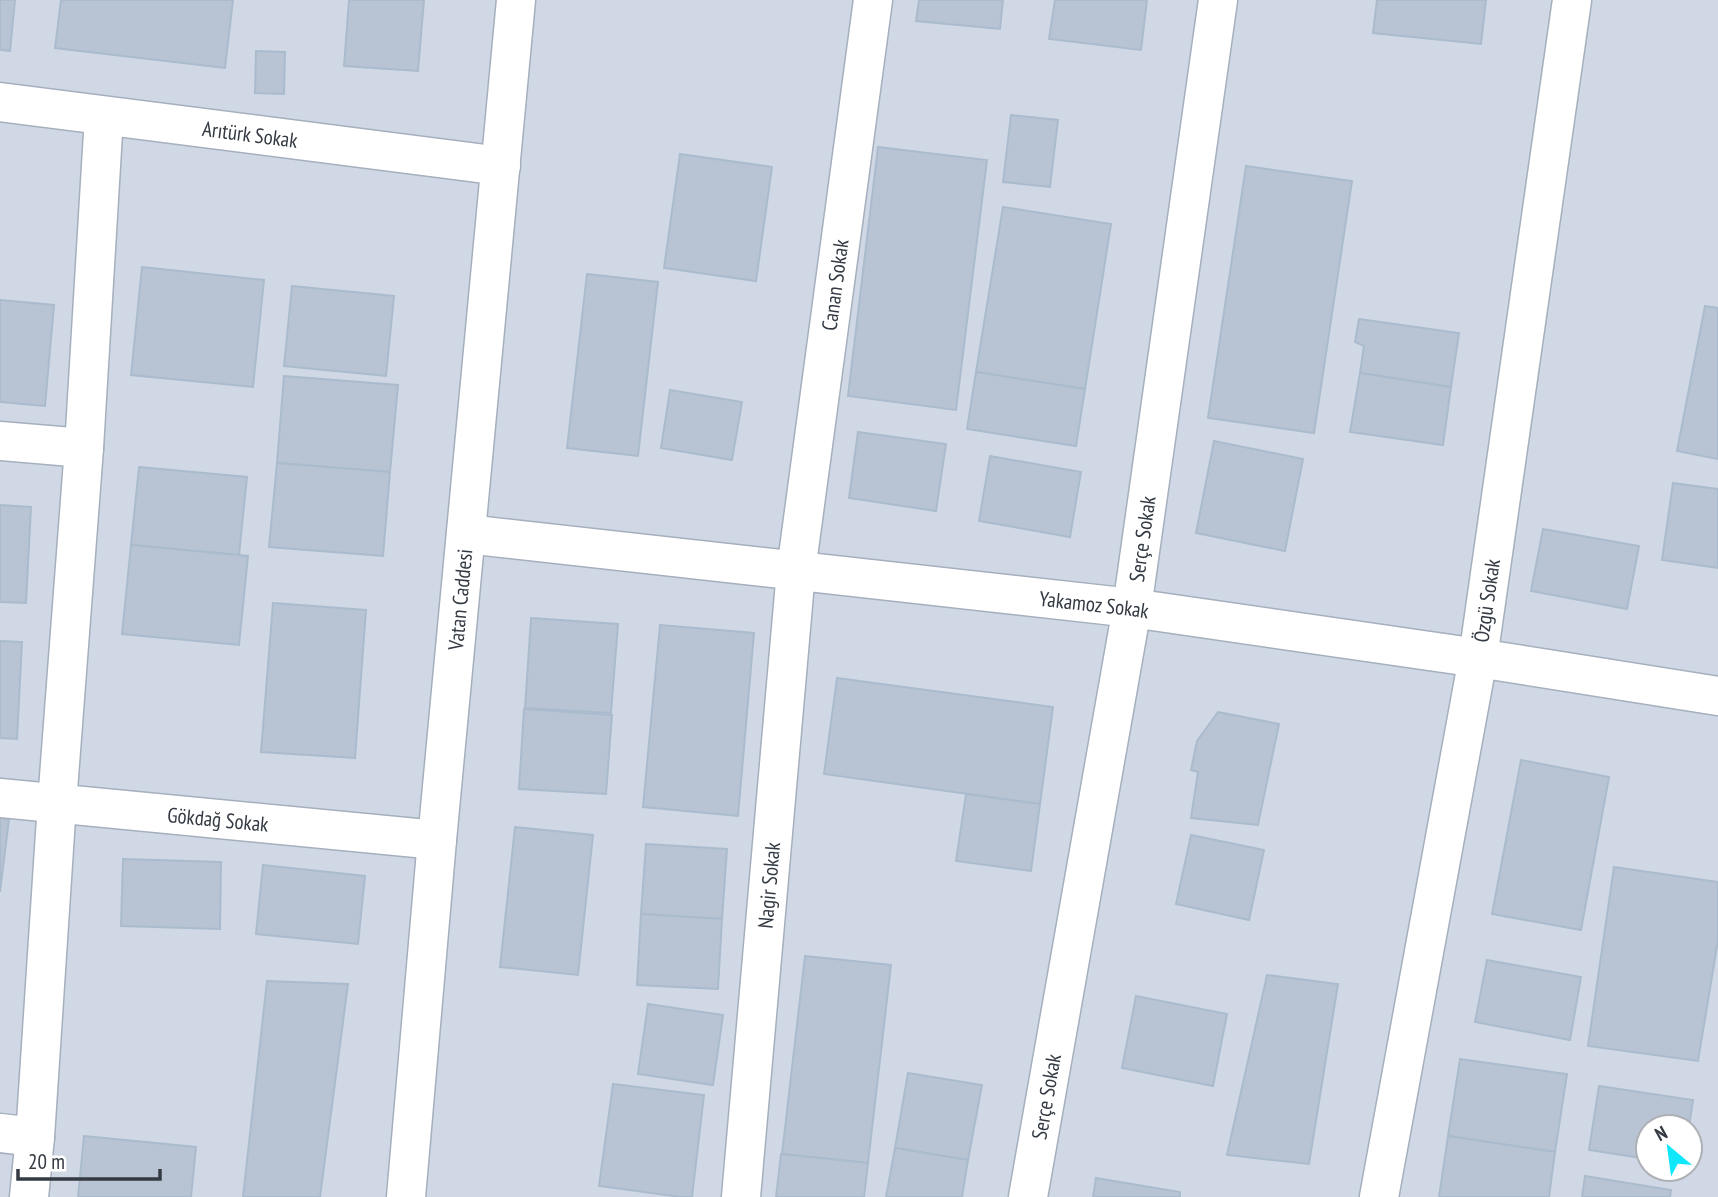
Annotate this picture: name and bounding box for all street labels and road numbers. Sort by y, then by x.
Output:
street label: Arıtürk Sokak [201,114,299,153]
street label: Canan Sokak [815,238,854,332]
street label: Serçe Sokak [1122,494,1161,584]
street label: Vatan Caddesi [441,548,478,652]
street label: Özgü Sokak [1467,557,1506,644]
street label: Yakamoz Sokak [1038,584,1151,624]
street label: Gökdağ Sokak [166,801,270,837]
street label: Nagir Sokak [751,841,786,929]
street label: Serçe Sokak [1025,1052,1067,1142]

